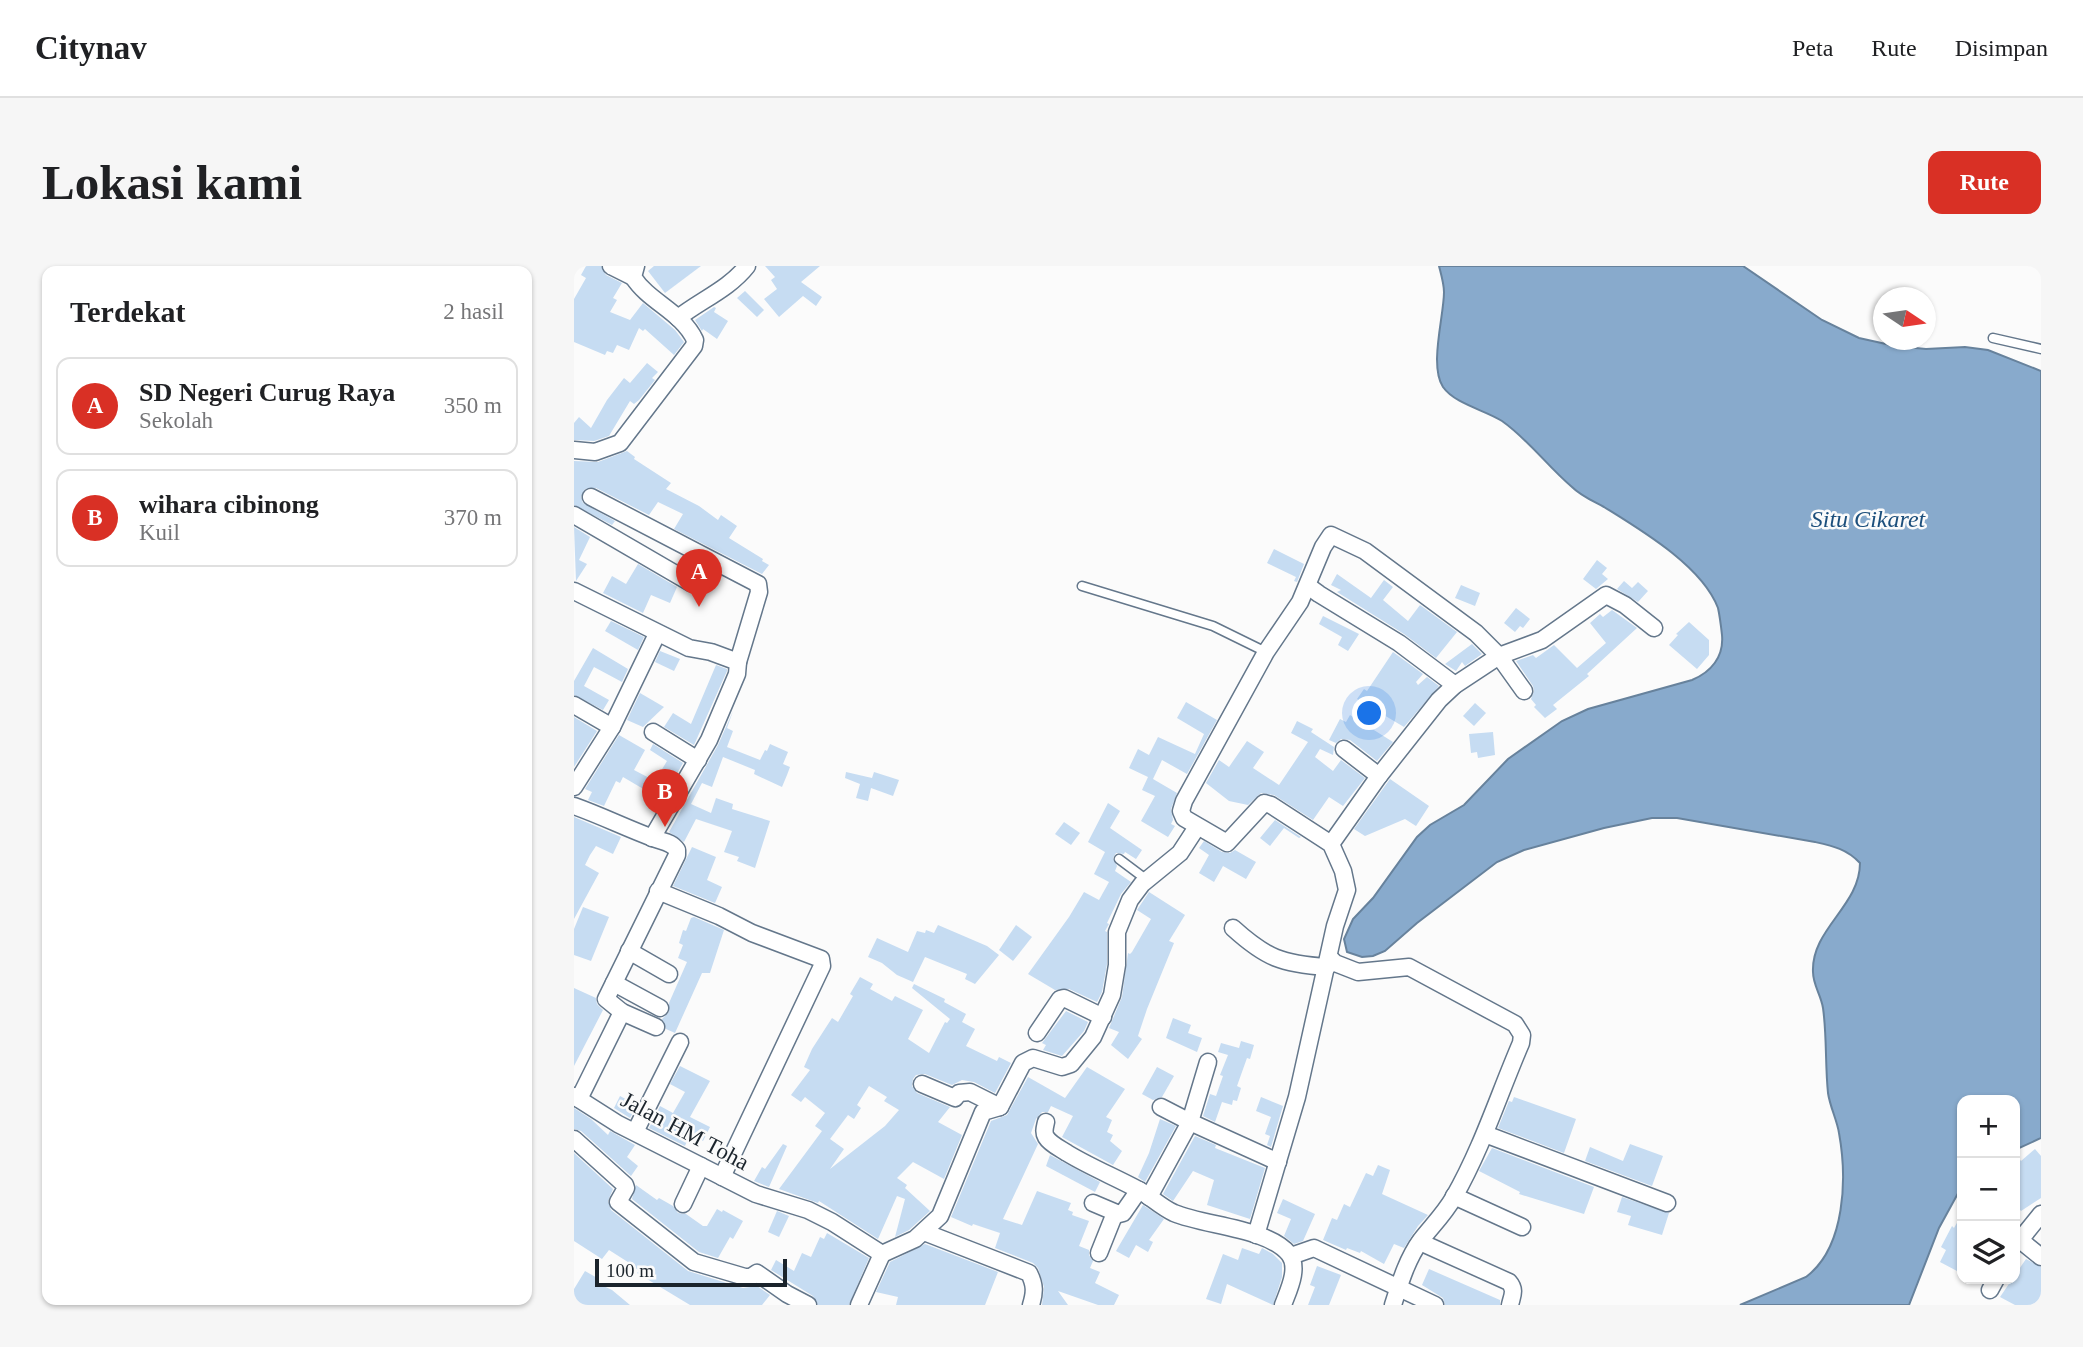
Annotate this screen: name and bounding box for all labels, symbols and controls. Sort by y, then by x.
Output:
text: Citynav [35,30,147,66]
text: Peta [1792,35,1833,61]
text: Rute [1871,35,1917,61]
text: Disimpan [1955,35,2048,61]
button: Rute [1928,151,2041,214]
text: Lokasi kami [42,155,302,210]
north arrow [1873,287,1936,350]
text: Terdekat [70,295,186,328]
text: 2 hasil [443,299,504,324]
text: SD Negeri Curug Raya [139,378,395,407]
text: A [87,393,103,418]
text: 350 m [444,393,502,418]
text: Sekolah [139,408,213,433]
text: wihara cibinong [139,490,319,519]
text: B [87,505,103,530]
text: 370 m [444,505,502,530]
water label: Situ Cikaret [1811,506,1927,532]
text: Kuil [139,520,180,545]
pin: A [676,549,722,607]
your location [1352,696,1386,730]
pin: B [642,769,688,827]
street label: Jalan HM Toha [617,1087,753,1175]
map controls [1957,1095,2020,1284]
button: + [1957,1095,2020,1158]
button: − [1957,1158,2020,1221]
button: layers [1957,1221,2020,1284]
scale bar [595,1256,788,1288]
text: 100 m [606,1260,654,1281]

